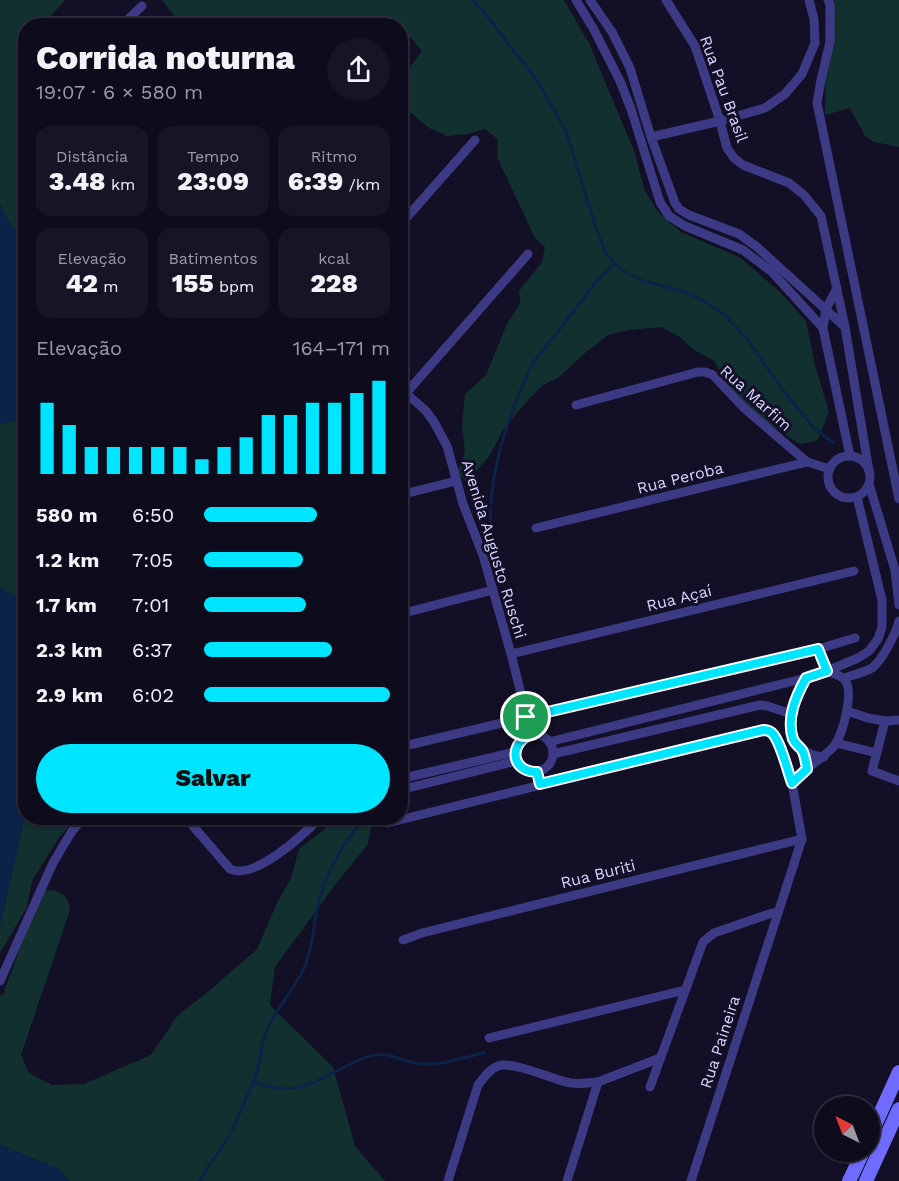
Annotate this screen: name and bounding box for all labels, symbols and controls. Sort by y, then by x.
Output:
street label: Rua Pau Brasil [696,33,752,145]
text: Corrida noturna [36,38,295,77]
button: share [327,38,390,101]
text: 19:07 · 6 × 580 m [36,80,203,104]
text: Distância [56,147,128,166]
text: Tempo [187,147,239,166]
text: Ritmo [311,147,357,166]
text: 3.48 [49,166,106,196]
text: 23:09 [177,166,249,196]
text: 6:39 [288,166,343,196]
text: km [106,175,135,194]
text: /km [343,175,380,194]
text: Elevação [58,249,126,268]
text: Batimentos [168,249,258,268]
text: kcal [318,249,350,268]
text: 42 [65,268,98,298]
text: 155 [172,268,214,298]
text: 228 [310,268,358,298]
text: m [98,277,119,296]
text: bpm [214,277,254,296]
text: Elevação [36,336,122,360]
text: 164–171 m [293,336,390,360]
street label: Rua Marfim [716,361,796,435]
street label: Avenida Augusto Ruschi [458,457,530,641]
street label: Rua Peroba [635,458,725,498]
text: 580 m [36,503,98,527]
text: 6:50 [132,503,174,527]
text: 1.2 km [36,548,99,572]
text: 7:05 [132,548,173,572]
street label: Rua Açaí [644,581,714,615]
text: 1.7 km [36,593,97,617]
text: 7:01 [132,593,169,617]
text: 2.3 km [36,638,103,662]
text: 6:37 [132,638,172,662]
text: 2.9 km [36,683,103,707]
text: 6:02 [132,683,174,707]
pin [500,691,551,742]
icon: arrive [509,700,542,733]
button: Salvar [36,744,390,813]
street label: Rua Buriti [559,856,637,892]
street label: Rua Paineira [696,993,744,1091]
north arrow [814,1096,880,1162]
map controls [814,1096,880,1162]

